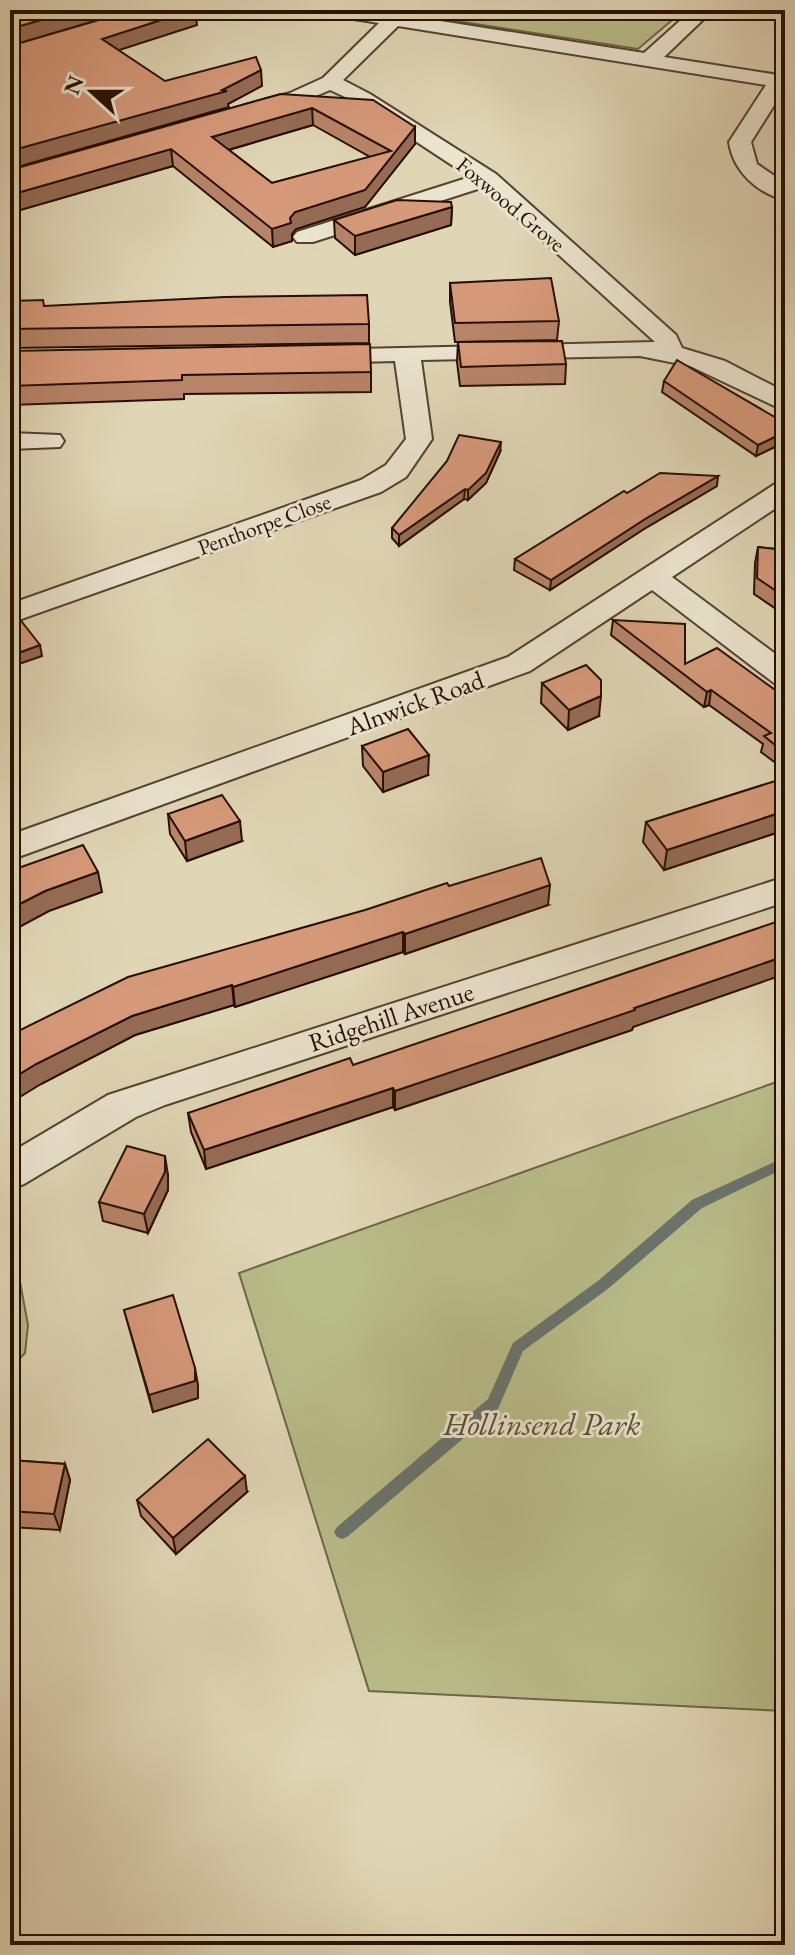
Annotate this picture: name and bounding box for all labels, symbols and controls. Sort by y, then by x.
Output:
north arrow [52,52,132,132]
text: N [57,71,91,99]
street label: Foxwood Grove [450,150,571,259]
street label: Penthorpe Close [194,487,335,562]
street label: Alnwick Road [341,662,489,744]
street label: Ridgehill Avenue [304,974,478,1060]
park label: Hollinsend Park [442,1403,641,1445]

